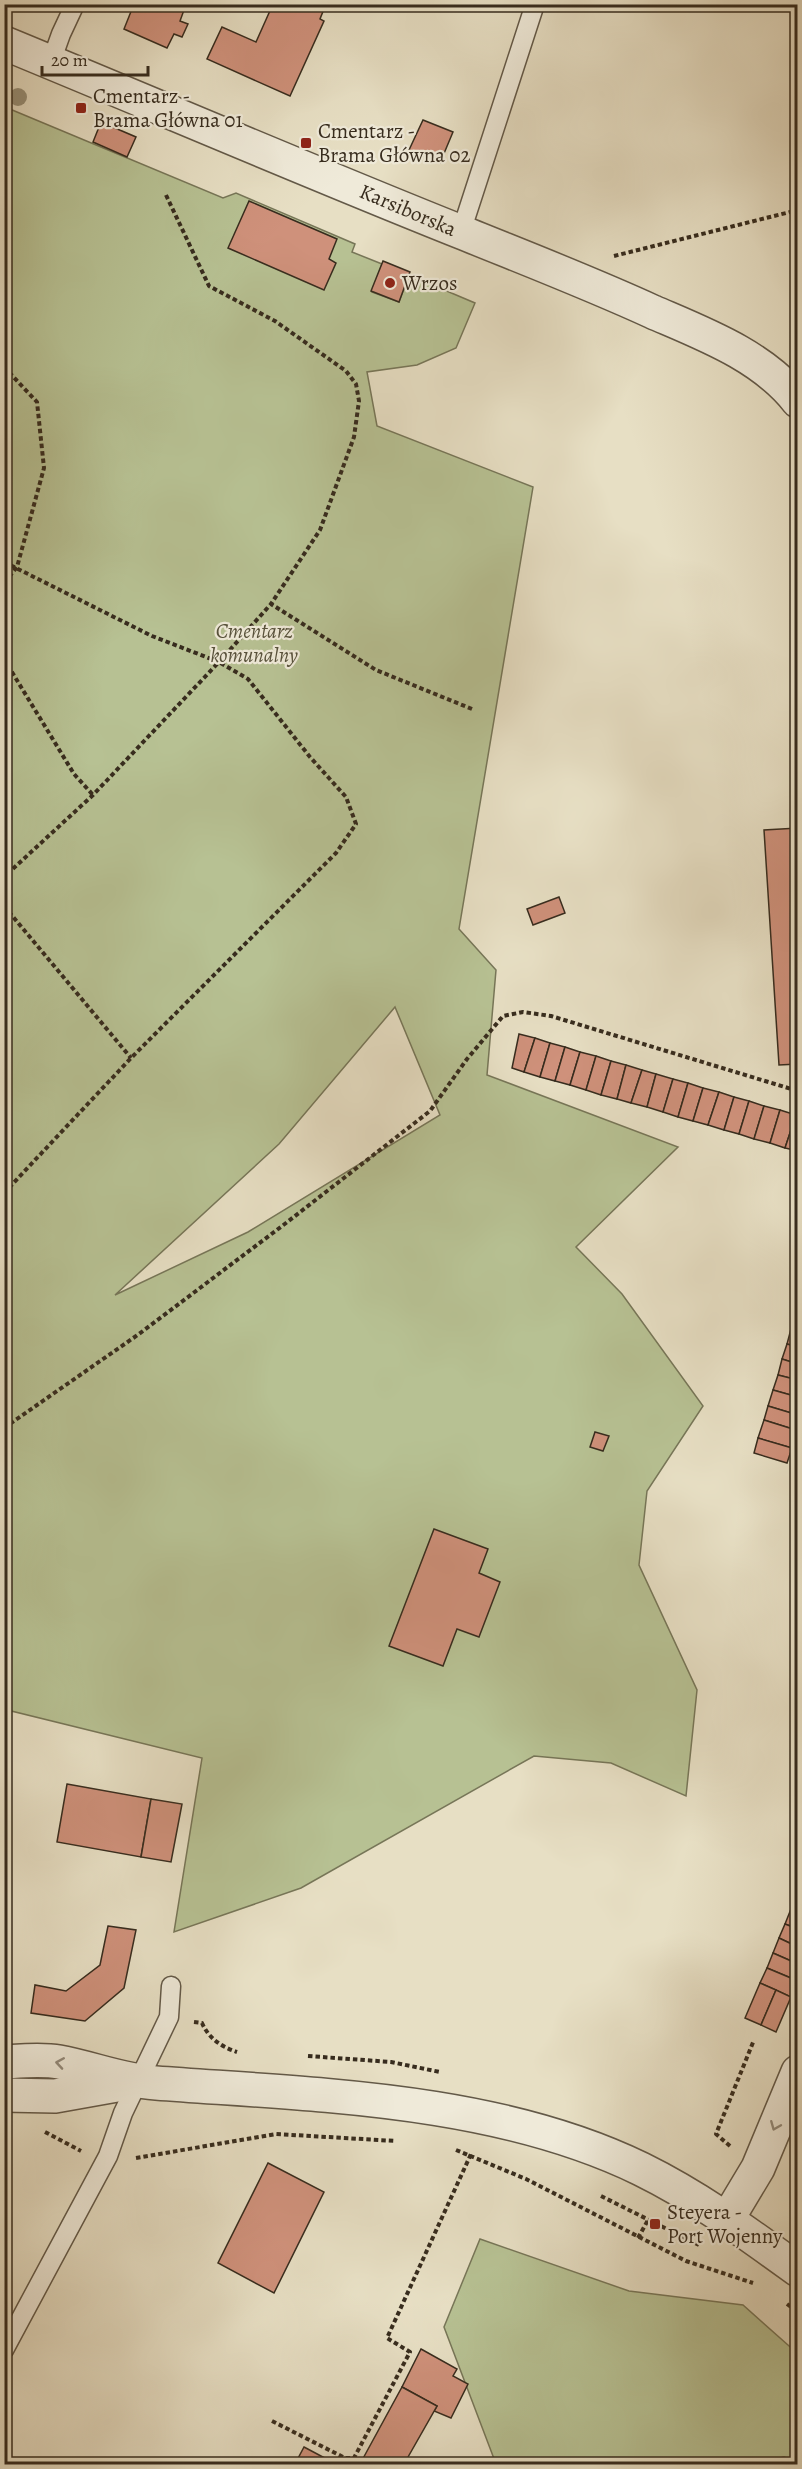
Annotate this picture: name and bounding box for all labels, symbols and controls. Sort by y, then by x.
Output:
scale bar [42,39,148,77]
text: 20 m [51,48,88,72]
place label: Cmentarz - Brama Główna 01 [93,82,243,134]
marker: Cmentarz - Brama Główna 01 [74,101,88,115]
place label: Cmentarz - Brama Główna 02 [318,117,470,169]
marker: Cmentarz - Brama Główna 02 [299,136,313,150]
street label: Karsiborska [355,177,461,243]
place label: Wrzos [401,269,457,297]
marker: Wrzos [383,276,397,290]
park label: Cmentarz komunalny [210,617,298,669]
one-way arrow [55,2057,65,2070]
one-way arrow [770,2120,782,2131]
place label: Steyera - Port Wojenny [667,2198,783,2250]
marker: Steyera - Port Wojenny [648,2217,662,2231]

